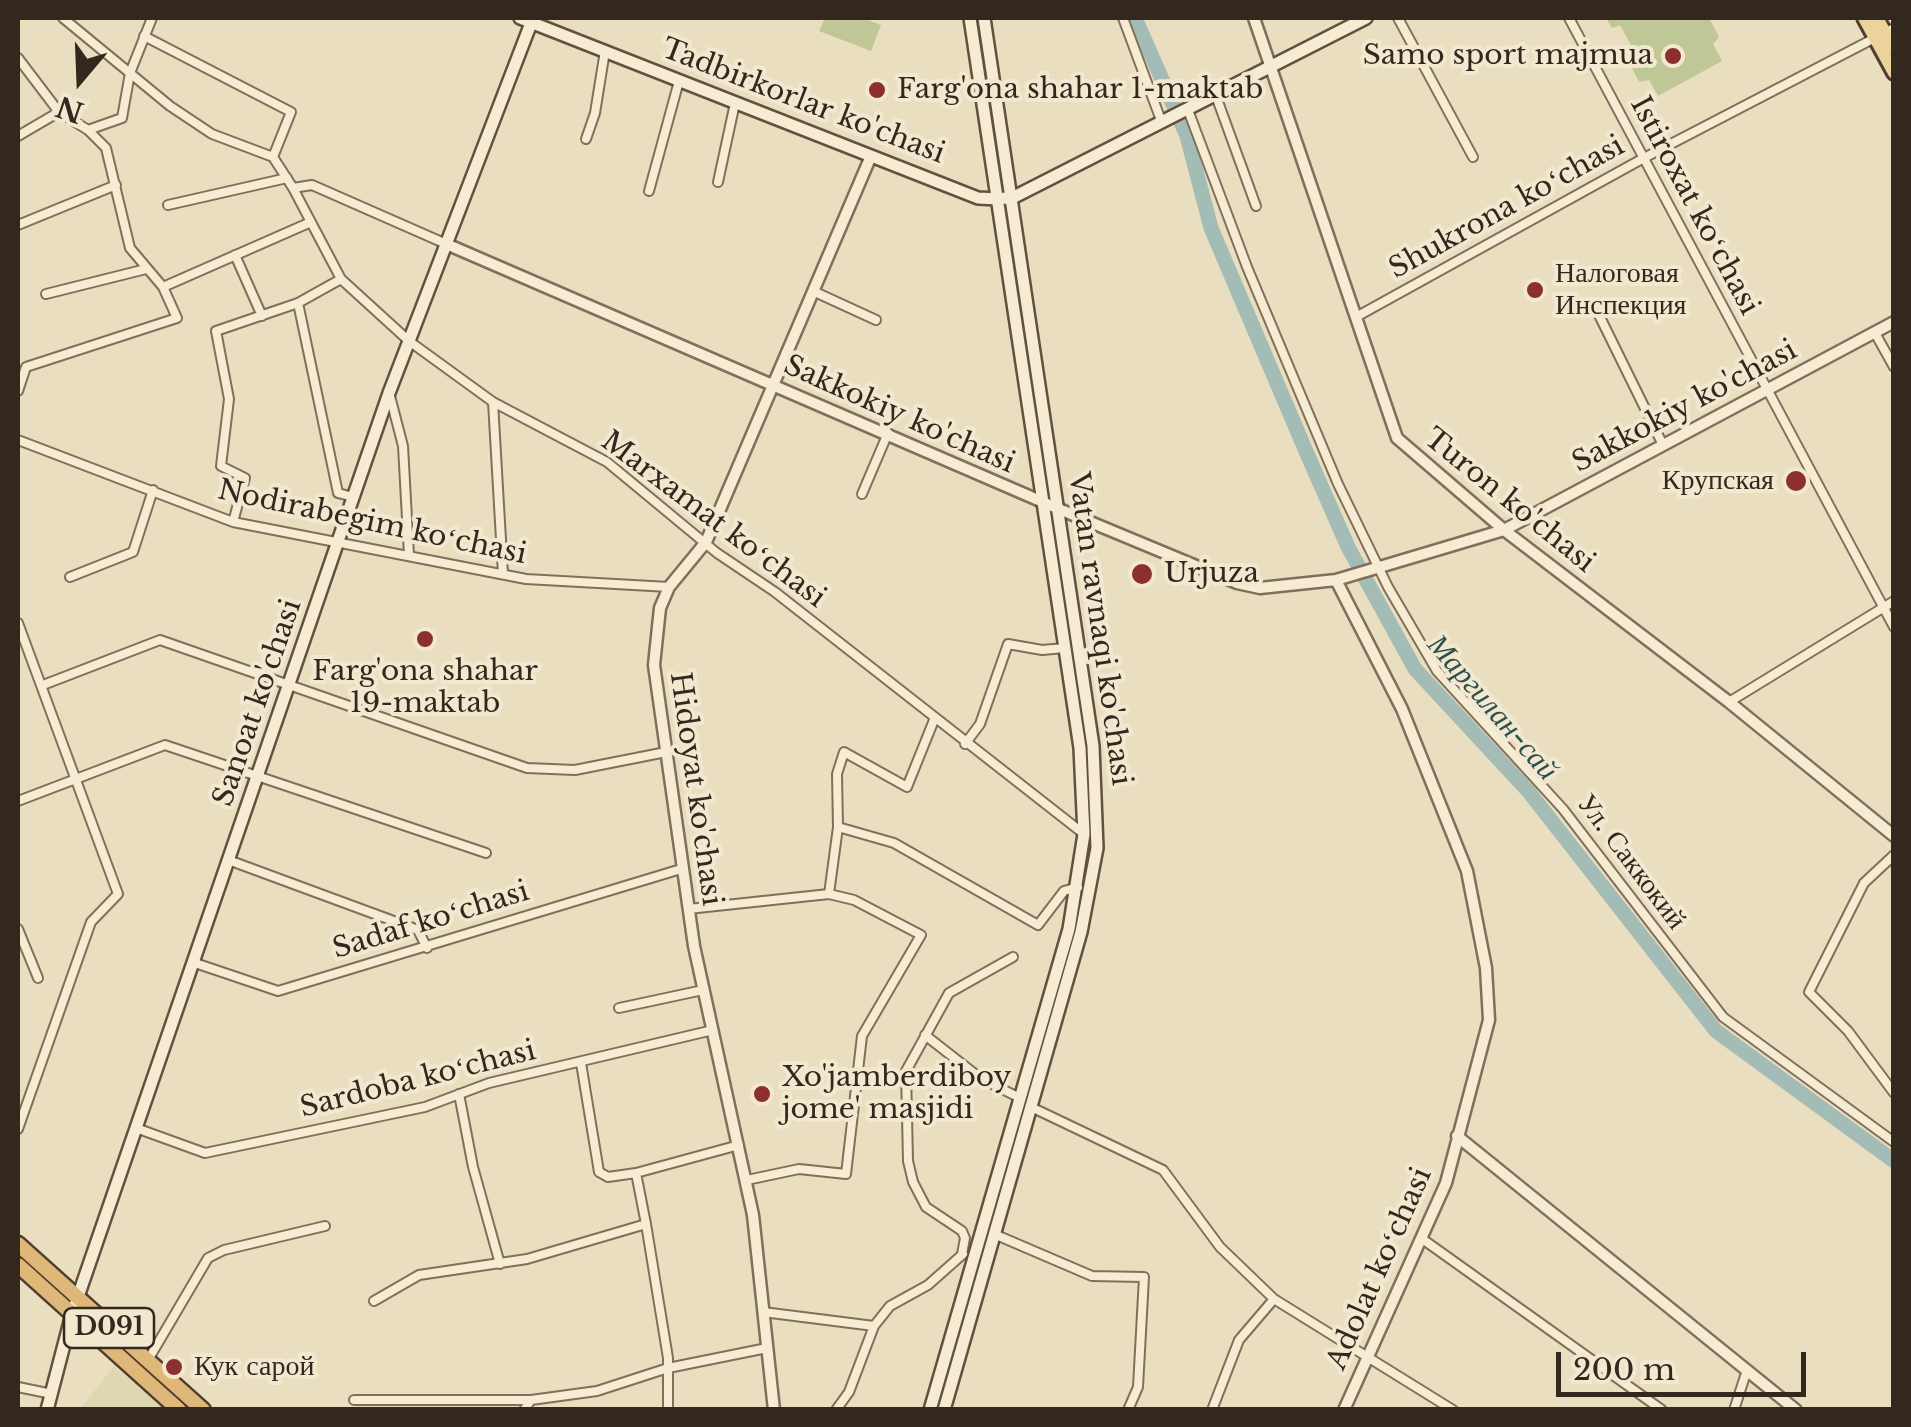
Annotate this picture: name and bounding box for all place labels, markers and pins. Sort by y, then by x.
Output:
place label: Samo sport majmua [1363,39,1653,73]
marker: Samo sport majmua [1662,45,1684,67]
place label: Farg'ona shahar 1-maktab [897,73,1263,107]
marker: Farg'ona shahar 1-maktab [866,79,888,101]
place label: Налоговая Инспекция [1555,257,1686,323]
marker: Налоговая Инспекция [1524,279,1546,301]
place label: Крупская [1662,464,1774,498]
marker: Крупская [1783,468,1809,494]
place label: Urjuza [1164,557,1259,591]
marker: Urjuza [1129,561,1155,587]
marker: Farg'ona shahar 19-maktab [414,628,436,650]
place label: Farg'ona shahar 19-maktab [312,655,538,721]
place label: Xo'jamberdiboy jome' masjidi [782,1061,1011,1127]
marker: Xo'jamberdiboy jome' masjidi [751,1083,773,1105]
place label: Кук сарой [194,1350,314,1384]
marker: Кук сарой [163,1356,185,1378]

